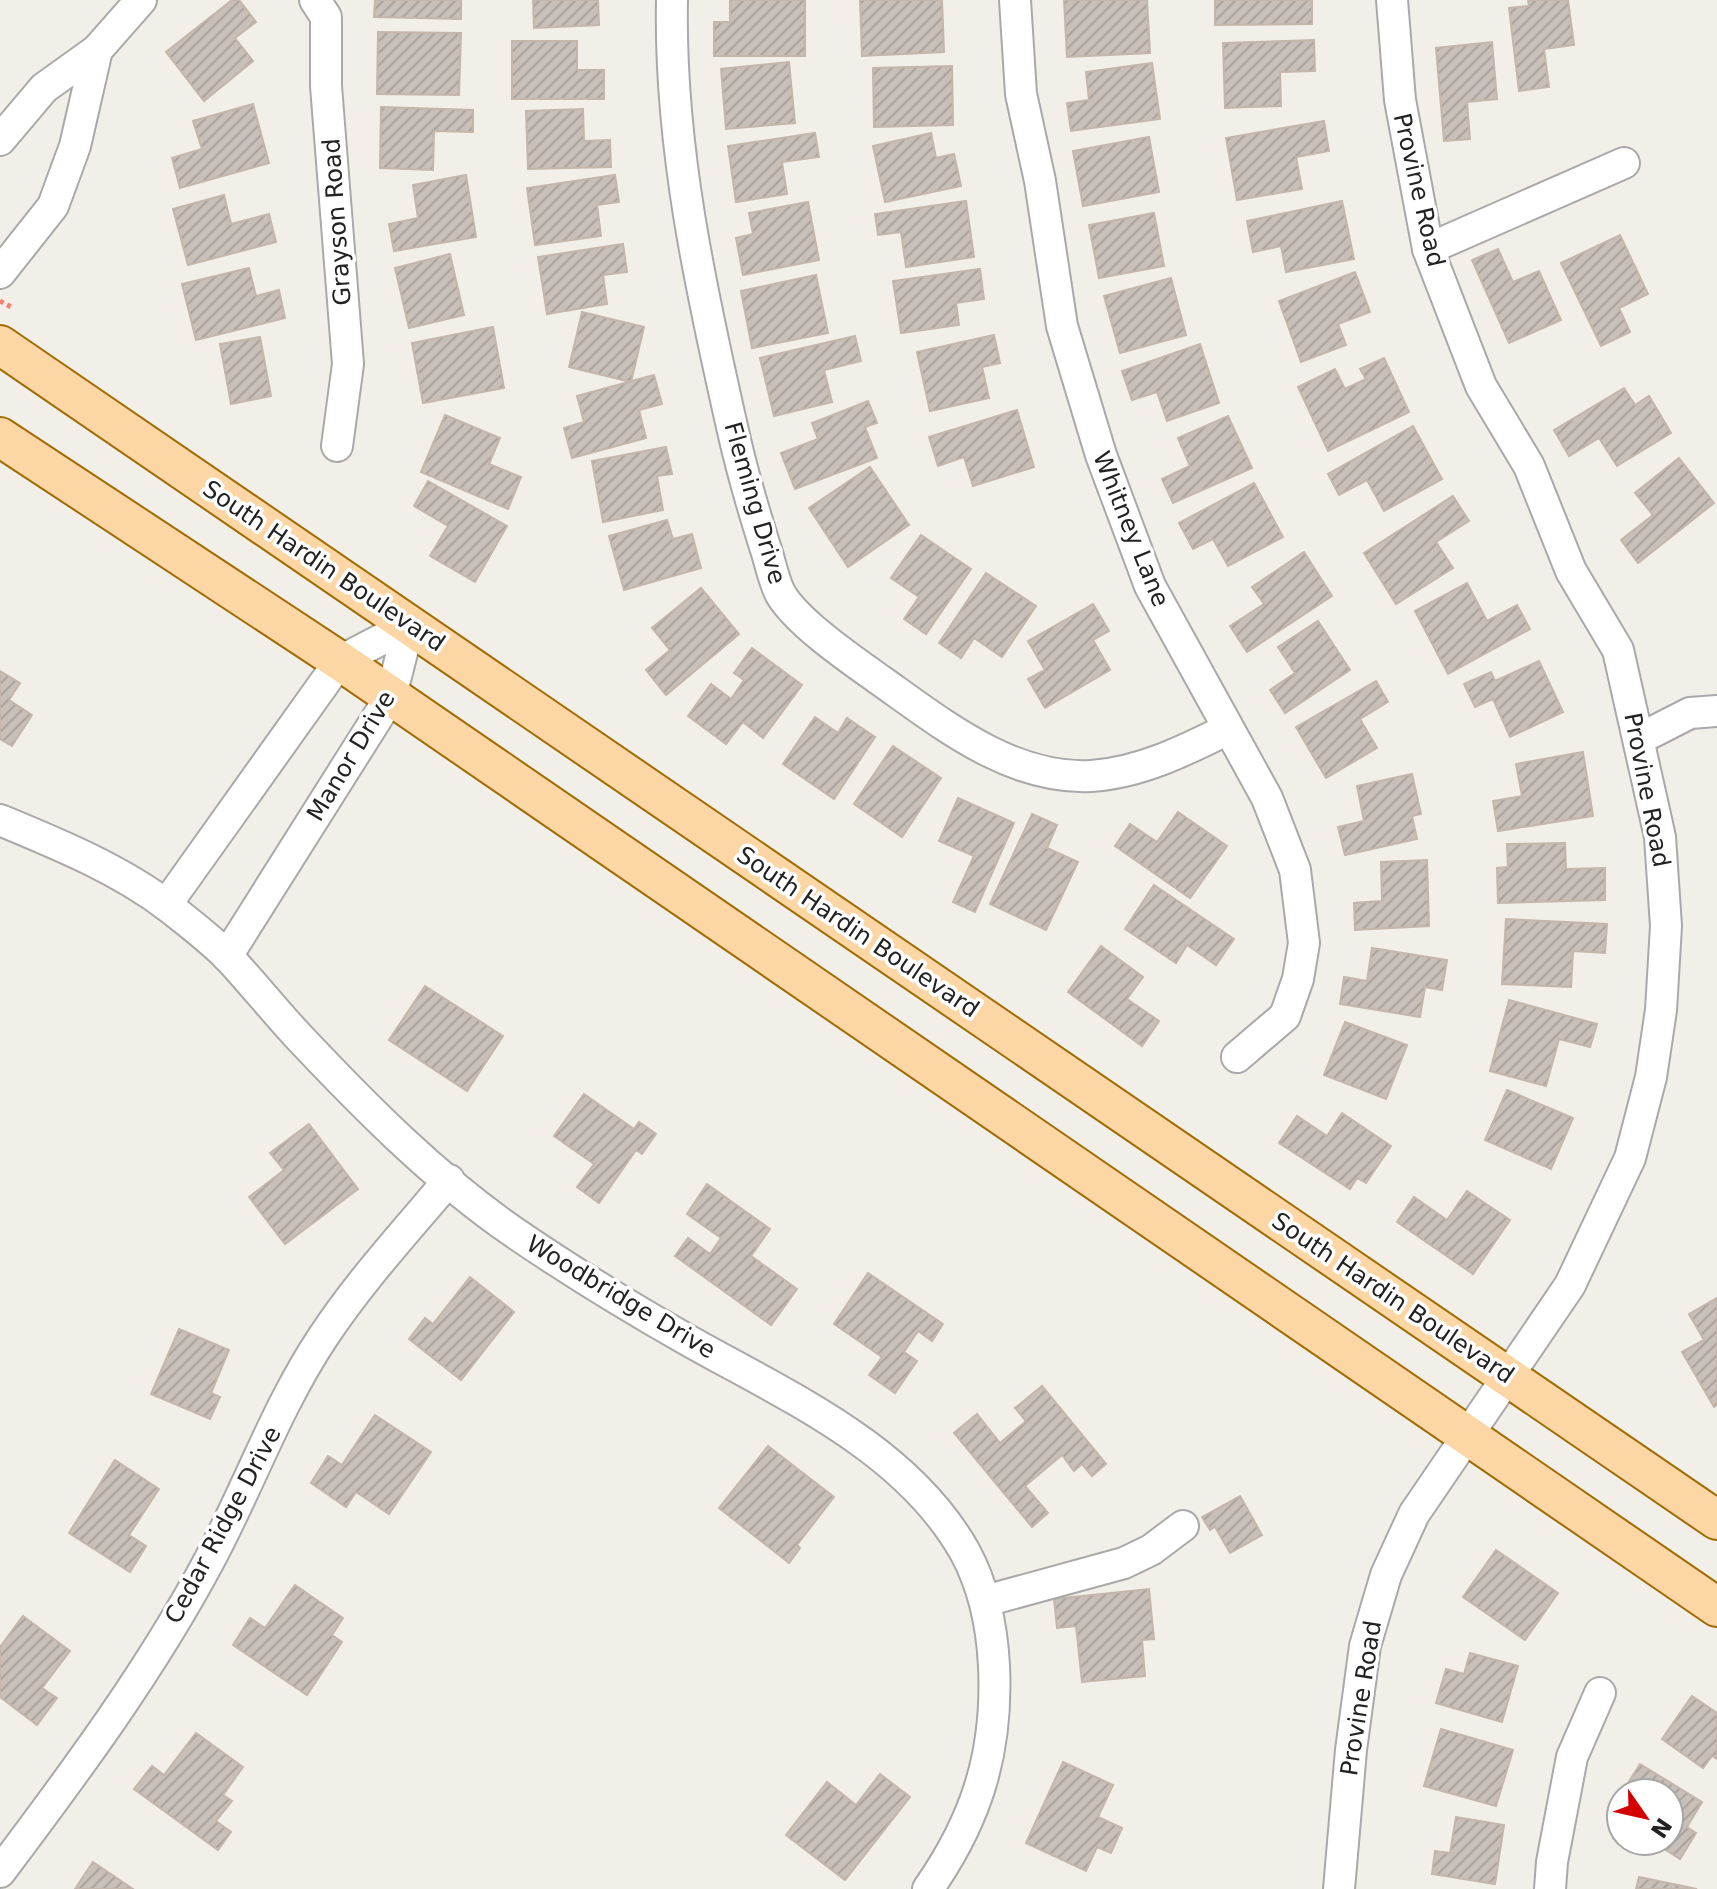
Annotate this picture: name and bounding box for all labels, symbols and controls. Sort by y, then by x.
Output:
street label: Provine Road [1388,110,1450,270]
street label: Grayson Road [317,137,357,307]
street label: Fleming Drive [718,419,792,587]
street label: Whitney Lane [1087,447,1175,611]
street label: South Hardin Boulevard [198,475,450,657]
street label: Manor Drive [301,686,401,826]
street label: Provine Road [1618,710,1676,870]
street label: South Hardin Boulevard [732,841,984,1023]
street label: South Hardin Boulevard [1267,1207,1519,1389]
street label: Woodbridge Drive [521,1229,721,1365]
street label: Cedar Ridge Drive [159,1422,287,1628]
street label: Provine Road [1335,1618,1387,1778]
north arrow [1605,1777,1685,1857]
text: N [1646,1813,1677,1843]

